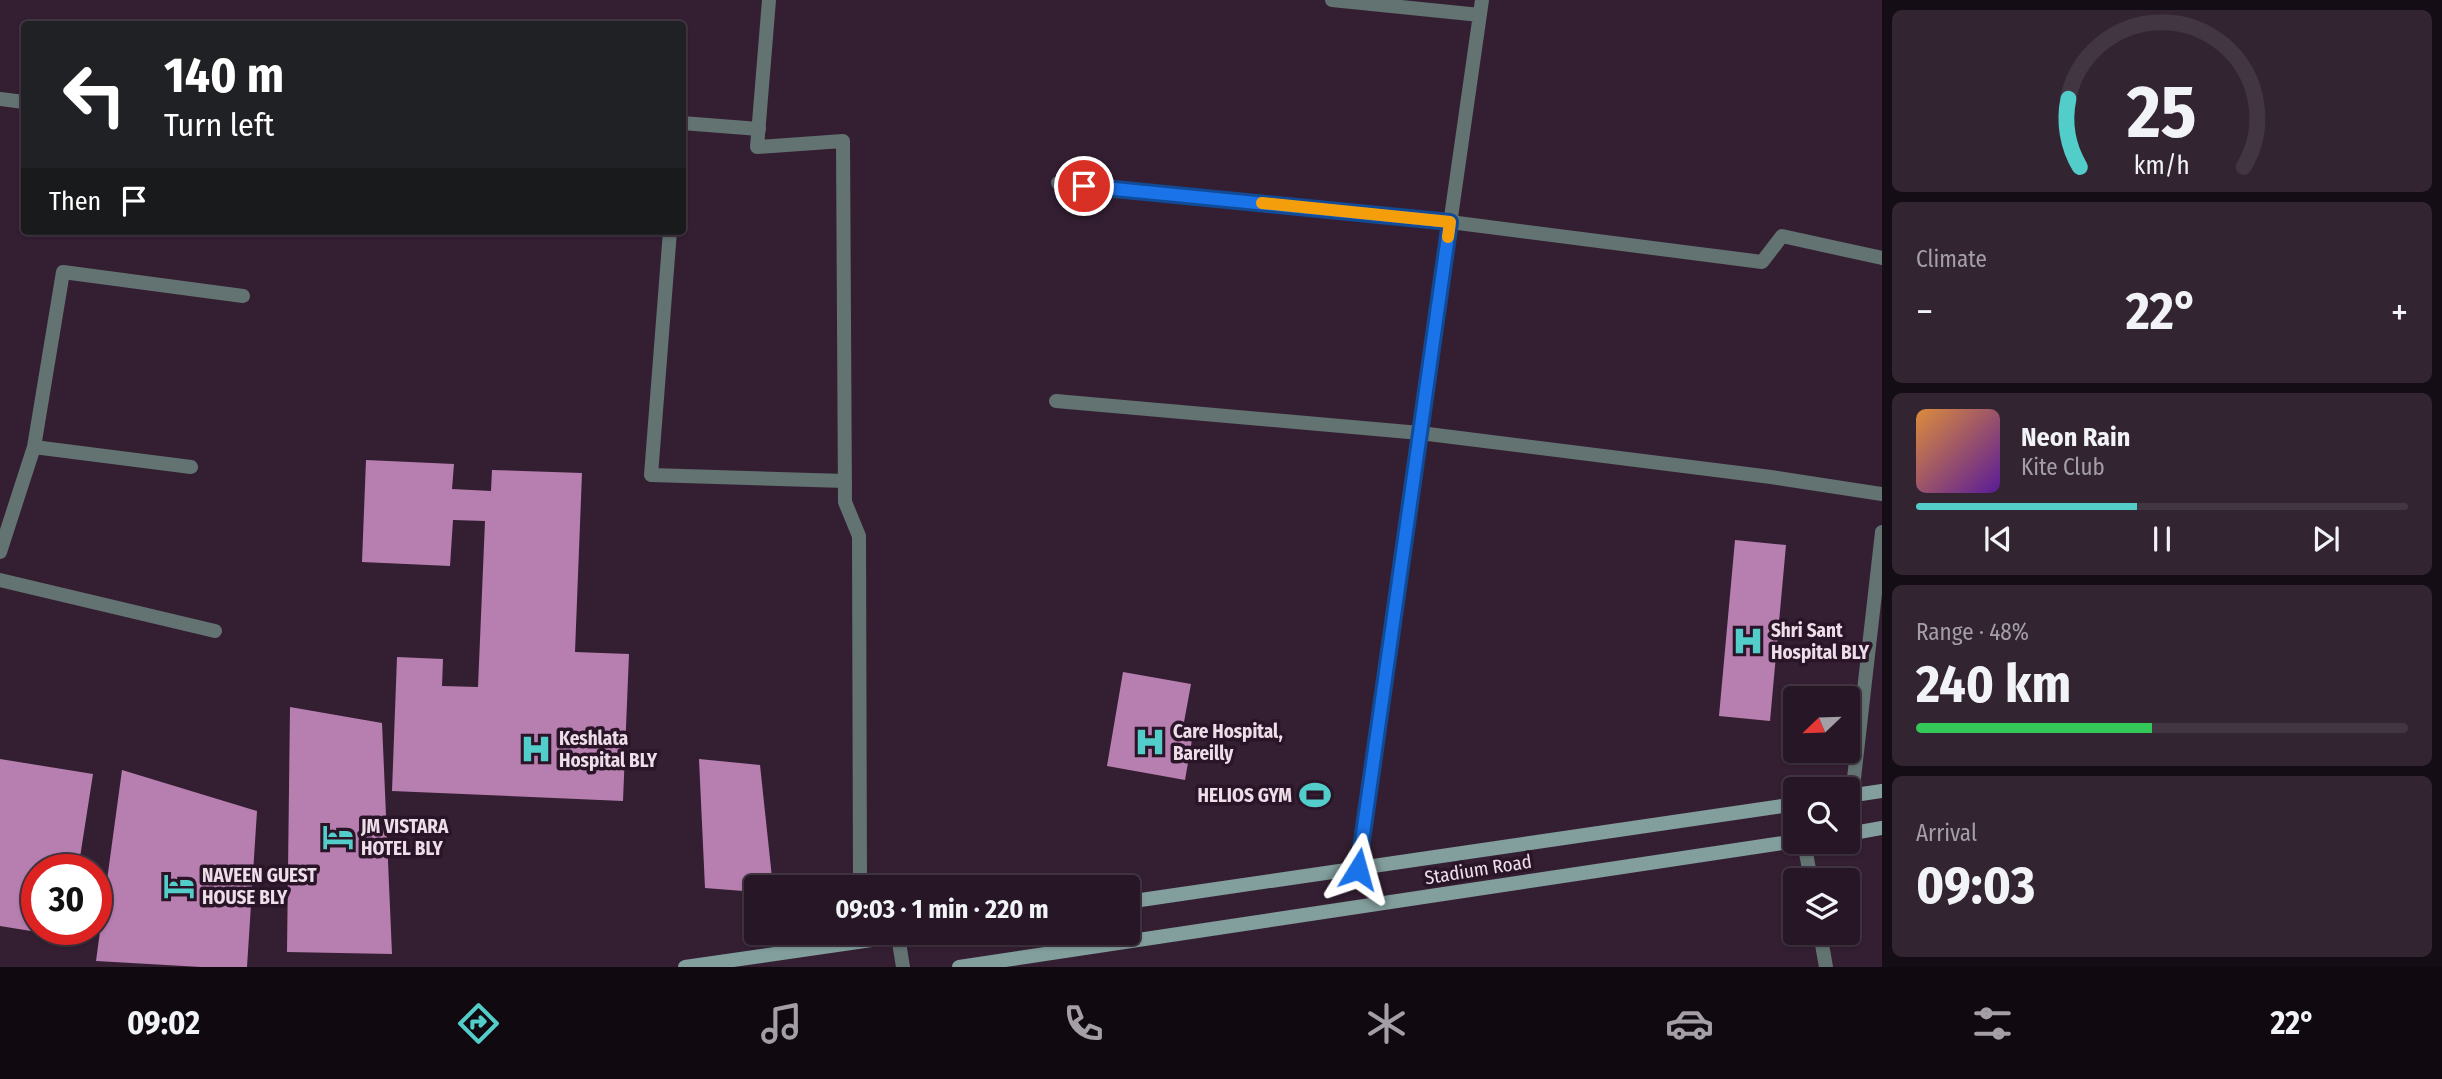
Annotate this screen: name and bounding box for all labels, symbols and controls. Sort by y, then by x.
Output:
text: 140 m [164,46,284,105]
icon: left [49,49,140,140]
text: 25 [2126,69,2197,156]
text: Turn left [164,106,274,144]
text: km/h [2134,151,2190,181]
pin [1054,156,1114,216]
icon: arrive [1065,167,1103,205]
icon: arrive [115,182,153,220]
text: Then [49,186,101,217]
text: Climate [1916,245,1987,273]
text: 22° [2126,280,2198,343]
text: − [1916,289,1933,335]
text: + [2391,289,2408,335]
text: Neon Rain [2021,422,2130,453]
text: Kite Club [2021,453,2105,481]
icon: previous [1979,520,2017,558]
icon: pause [2143,520,2181,558]
icon: next [2307,520,2345,558]
text: Range · 48% [1916,618,2029,646]
place label: Shri Sant Hospital BLY [1771,619,1870,664]
hospital icon: Shri Sant Hospital BLY [1731,624,1765,658]
text: 240 km [1916,653,2071,716]
north arrow [1783,686,1860,763]
map controls [1783,686,1860,945]
place label: Care Hospital, Bareilly [1173,720,1283,765]
hospital icon: Care Hospital, Bareilly [1133,725,1167,759]
place label: Keshlata Hospital BLY [559,727,658,772]
hospital icon: Keshlata Hospital BLY [519,732,553,766]
button: search [1783,777,1860,854]
sports icon: HELIOS GYM [1298,778,1332,812]
place label: HELIOS GYM [1198,784,1292,807]
place label: JM VISTARA HOTEL BLY [360,815,449,860]
text: Arrival [1916,819,1977,847]
hotel icon: JM VISTARA HOTEL BLY [321,820,355,854]
position arrow [1321,832,1395,906]
street label: Stadium Road [1423,850,1533,889]
speed limit sign: 30 [21,854,112,945]
text: 09:03 [1916,854,2035,917]
place label: NAVEEN GUEST HOUSE BLY [202,864,317,909]
button: layers [1783,868,1860,945]
hotel icon: NAVEEN GUEST HOUSE BLY [162,869,196,903]
text: 09:03 · 1 min · 220 m [835,894,1049,925]
icon: directions [454,999,503,1048]
icon: music [757,999,806,1048]
icon: phone [1059,999,1108,1048]
icon: climate [1362,999,1411,1048]
icon: car [1665,999,1714,1048]
icon: filters [1968,999,2017,1048]
text: 09:02 [127,1004,200,1042]
text: 22° [2270,1004,2315,1042]

